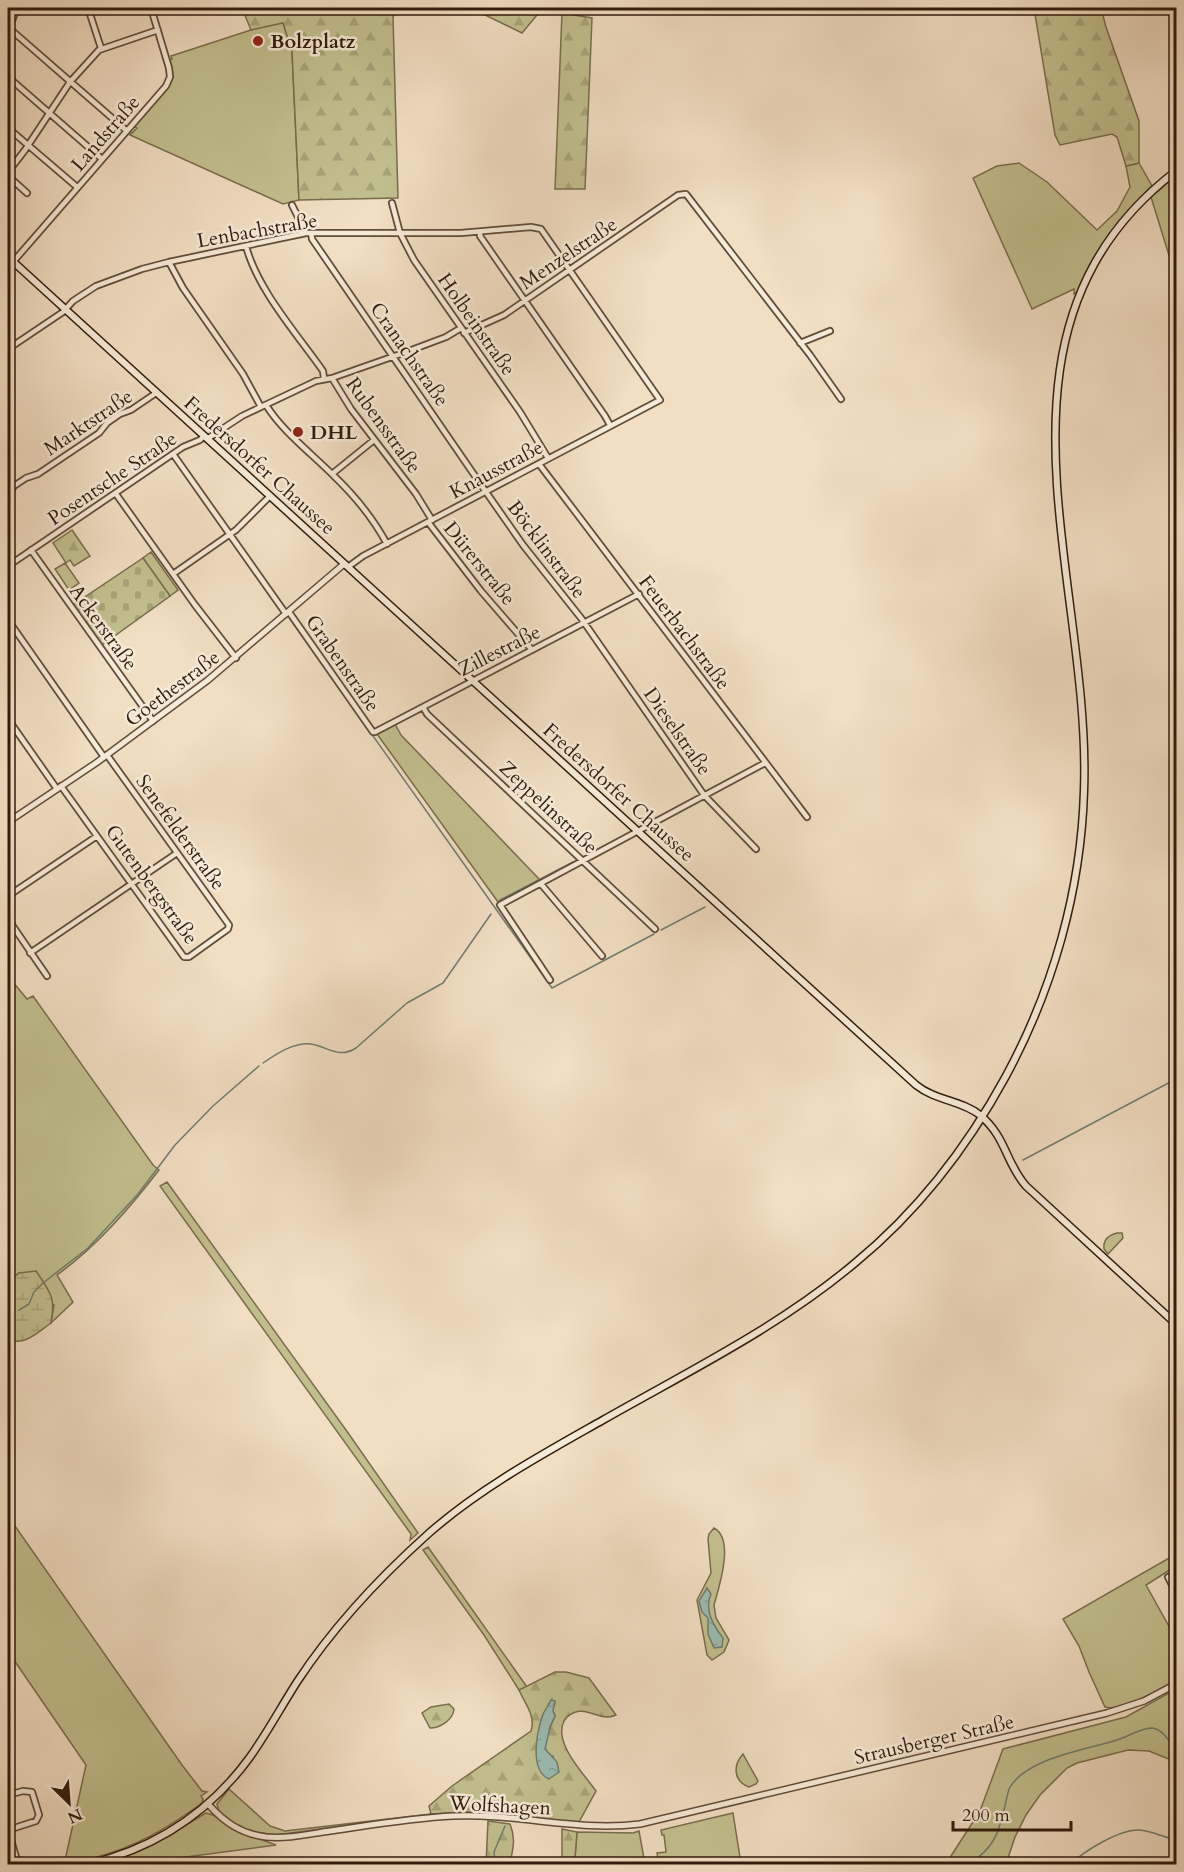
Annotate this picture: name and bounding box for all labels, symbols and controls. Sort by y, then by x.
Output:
place label: Bolzplatz [270,28,356,55]
marker: Bolzplatz [251,34,265,48]
street label: Landstraße [65,89,146,177]
street label: Lenbachstraße [195,207,319,254]
street label: Menzelstraße [514,211,622,296]
street label: Holbeinstraße [431,268,522,381]
street label: Cranachstraße [364,297,455,412]
street label: Rubensstraße [340,372,428,479]
street label: Marktstraße [39,383,138,462]
street label: Fredersdorfer Chaussee [178,390,341,541]
place label: DHL [310,419,358,446]
street label: Posentsche Straße [42,425,182,532]
marker: DHL [291,425,305,439]
street label: Knausstraße [445,433,548,505]
street label: Böcklinstraße [501,495,592,604]
street label: Dürerstraße [437,516,522,611]
street label: Feuerbachstraße [633,569,737,695]
street label: Ackerstraße [63,579,144,676]
street label: Grabenstraße [299,609,386,717]
street label: Zillestraße [453,618,545,683]
street label: Goethestraße [119,644,225,733]
street label: Dieselstraße [637,682,718,781]
street label: Fredersdorfer Chaussee [537,717,700,868]
street label: Zeppelinstraße [493,755,604,860]
street label: Senefelderstraße [129,769,232,896]
street label: Gutenbergstraße [99,819,204,950]
street label: Strausberger Straße [852,1708,1017,1771]
north arrow [39,1773,99,1833]
street label: Wolfshagen [447,1789,552,1822]
scale bar [953,1794,1072,1832]
text: N [64,1803,86,1829]
text: 200 m [962,1803,1010,1828]

